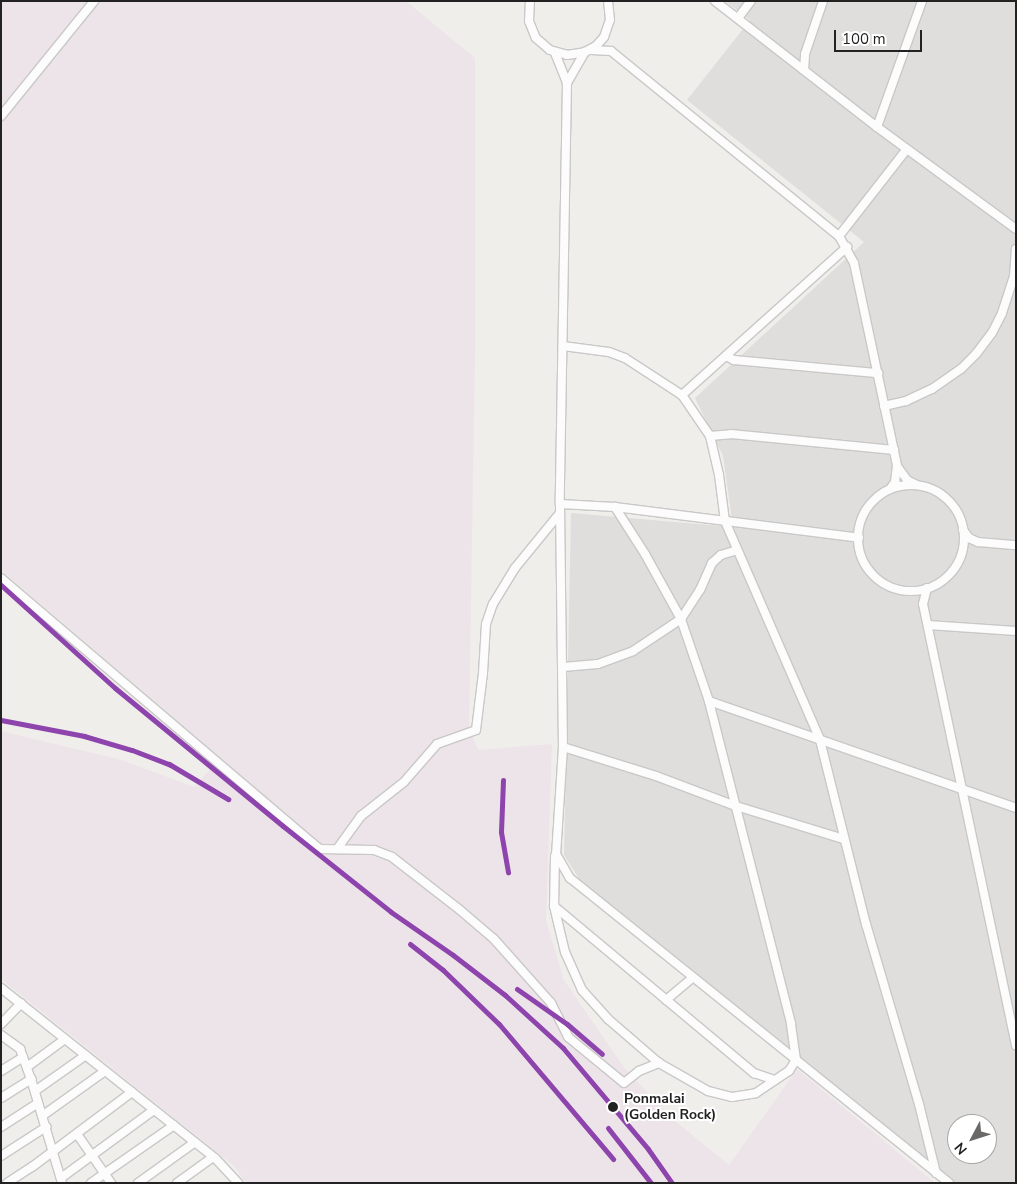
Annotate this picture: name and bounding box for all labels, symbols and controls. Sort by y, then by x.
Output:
scale bar [837,20,924,52]
text: 100 m [842,29,886,49]
place label: Ponmalai (Golden Rock) [624,1091,716,1124]
marker: Ponmalai (Golden Rock) [606,1100,620,1114]
north arrow [947,1114,997,1164]
text: N [950,1138,972,1158]

